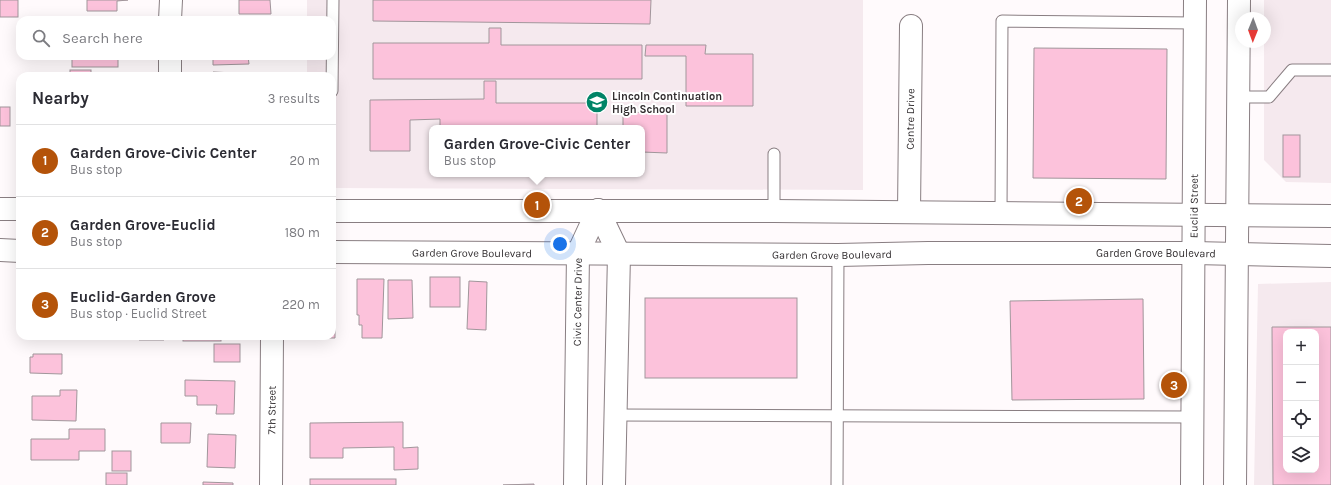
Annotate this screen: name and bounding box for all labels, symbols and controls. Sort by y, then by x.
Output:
north arrow [1235,12,1271,48]
search box [16,16,336,60]
icon: search [30,27,52,49]
text: Search here [62,29,143,47]
text: Nearby [32,88,89,108]
street label: Centre Drive [903,88,917,150]
school or university icon: Lincoln Continuation High School [584,89,610,115]
place label: Lincoln Continuation High School [612,90,722,116]
text: 3 results [268,91,320,106]
popup [429,125,645,177]
text: Garden Grove-Civic Center [444,135,630,153]
text: Garden Grove-Civic Center [70,144,256,162]
text: 1 [43,153,47,168]
text: 20 m [290,153,320,168]
text: Bus stop [444,153,496,168]
text: Bus stop [70,162,122,177]
street label: Euclid Street [1187,174,1200,238]
pin: 2 [1066,186,1092,216]
pin: 1 [524,190,550,220]
text: Garden Grove-Euclid [70,216,216,234]
text: 2 [41,225,49,240]
text: 180 m [285,225,320,240]
text: Bus stop [70,234,122,249]
your location [550,234,570,254]
street label: Garden Grove Boulevard [412,246,532,260]
street label: Garden Grove Boulevard [1096,246,1216,260]
street label: Garden Grove Boulevard [772,247,892,262]
street label: Civic Center Drive [570,257,584,346]
text: Euclid-Garden Grove [70,288,216,306]
text: 3 [41,297,49,312]
text: 220 m [282,297,320,312]
text: Bus stop · Euclid Street [70,306,207,321]
map controls [1283,329,1319,473]
button: + [1283,329,1319,365]
button: − [1283,365,1319,401]
pin: 3 [1161,370,1187,400]
street label: 7th Street [265,386,278,434]
button: locate [1283,401,1319,437]
button: layers [1283,437,1319,473]

